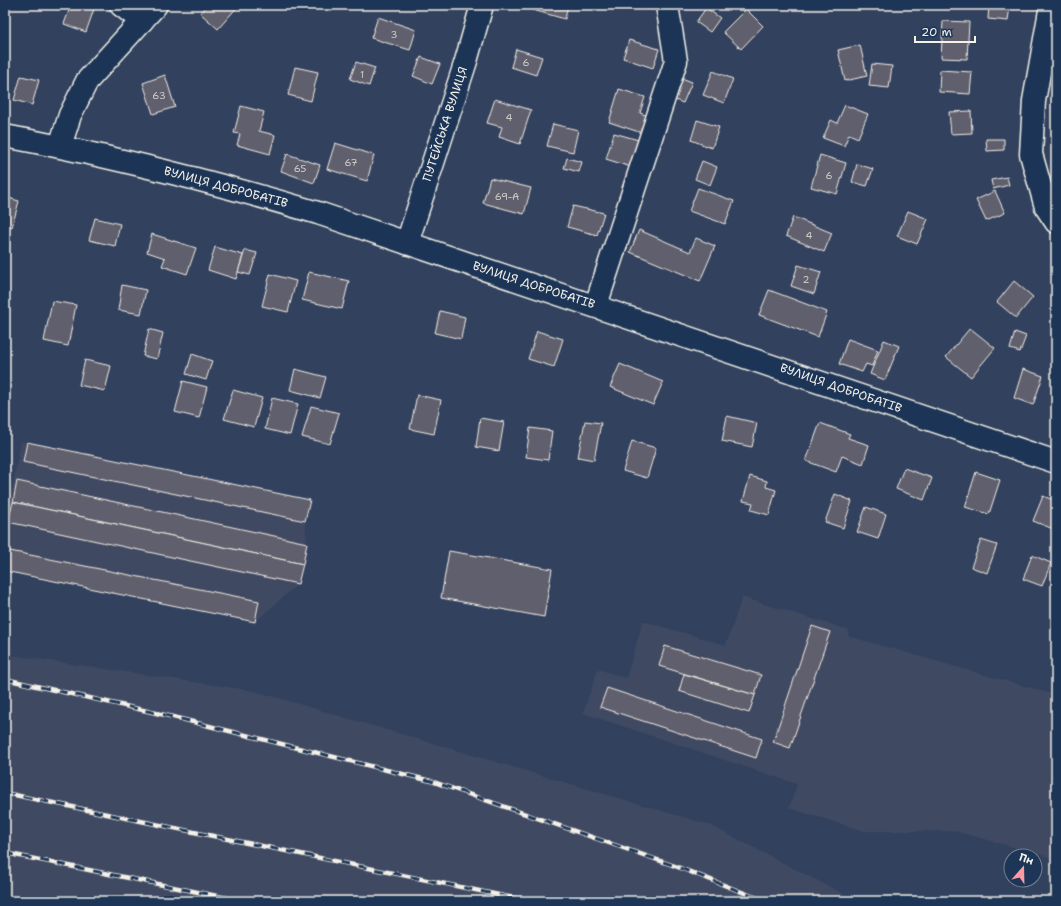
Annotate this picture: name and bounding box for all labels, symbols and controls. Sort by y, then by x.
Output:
scale bar [915,18,975,44]
text: 20 m [921,24,952,40]
house number: 3 [391,28,398,41]
house number: 6 [523,56,530,69]
street label: ПУТЕЙСЬКА ВУЛИЦЯ [419,65,471,183]
house number: 1 [360,68,364,81]
house number: 63 [152,89,166,102]
house number: 4 [506,111,513,124]
house number: 67 [345,156,357,169]
house number: 65 [294,162,306,175]
street label: ВУЛИЦЯ ДОБРОБАТІВ [162,163,290,211]
house number: 6 [826,169,833,182]
house number: 69-А [495,190,519,203]
house number: 4 [806,229,813,242]
street label: ВУЛИЦЯ ДОБРОБАТІВ [471,258,597,312]
house number: 2 [803,273,810,286]
street label: ВУЛИЦЯ ДОБРОБАТІВ [778,360,904,416]
north arrow [1003,848,1043,888]
text: Пн [1017,850,1036,869]

